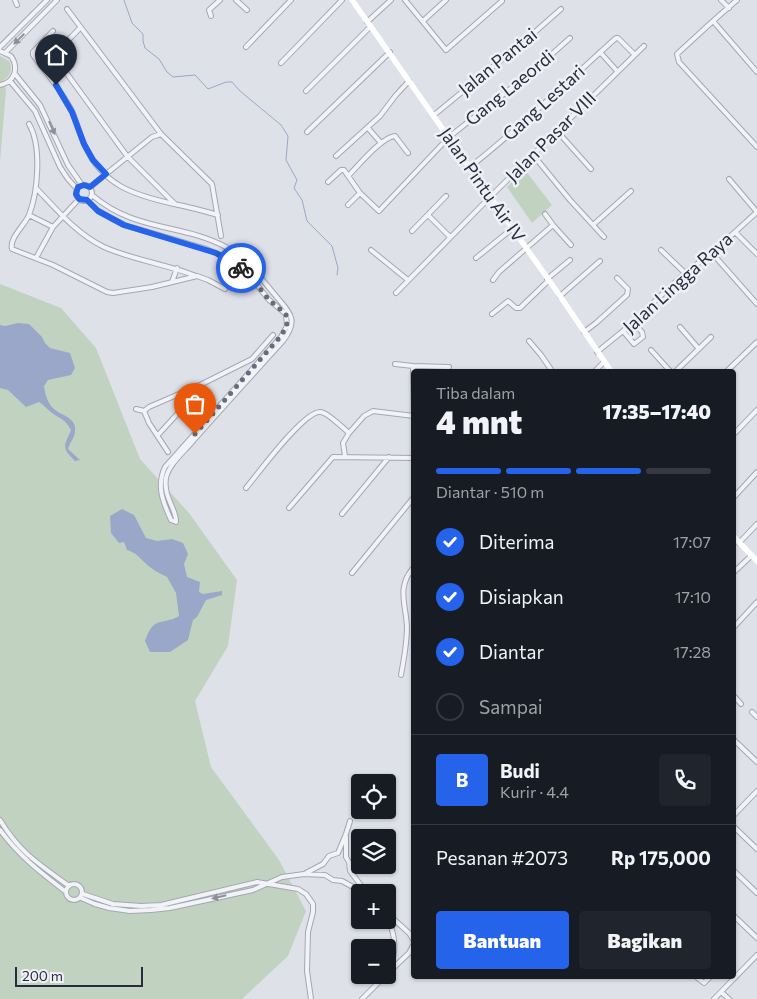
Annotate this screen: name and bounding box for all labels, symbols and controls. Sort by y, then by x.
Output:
street label: Jalan Pantai [454,23,541,100]
one-way arrow [14,33,26,45]
pin [35,34,77,85]
icon: home [42,41,70,69]
street label: Gang Laeordi [460,45,558,130]
street label: Gang Lestari [498,60,589,145]
street label: Jalan Pasar VIII [501,87,600,186]
one-way arrow [48,121,56,135]
street label: Jalan Pintu Air IV [435,123,530,246]
street label: Jalan Lingga Raya [618,227,737,337]
courier [216,243,266,293]
icon: bike [227,254,255,282]
pin [174,383,216,434]
text: Tiba dalam [436,383,515,402]
icon: bag [181,390,209,418]
text: 17:35–17:40 [602,400,711,423]
text: 4 mnt [436,401,522,441]
text: Diantar · 510 m [436,482,544,501]
icon: check [436,528,464,556]
text: Diterima [479,530,555,553]
text: 17:07 [673,532,711,551]
icon: check [436,583,464,611]
text: Disiapkan [479,585,564,608]
text: 17:10 [675,587,711,606]
icon: check [436,638,464,666]
text: Diantar [479,640,544,663]
text: 17:28 [673,642,711,661]
text: Sampai [479,695,543,718]
button: phone [659,754,711,806]
text: Budi [500,759,540,782]
text: B [456,768,468,791]
map controls [351,774,396,984]
button: locate [351,774,396,819]
text: Kurir · 4.4 [500,782,569,801]
button: layers [351,829,396,874]
text: Pesanan #2073 [436,846,568,869]
text: Rp 175,000 [611,846,711,869]
button: + [351,884,396,929]
one-way arrow [212,893,227,901]
button: Bantuan [436,911,569,969]
button: Bagikan [579,911,711,969]
button: − [351,939,396,984]
scale bar [15,964,142,987]
text: 200 m [22,967,63,984]

